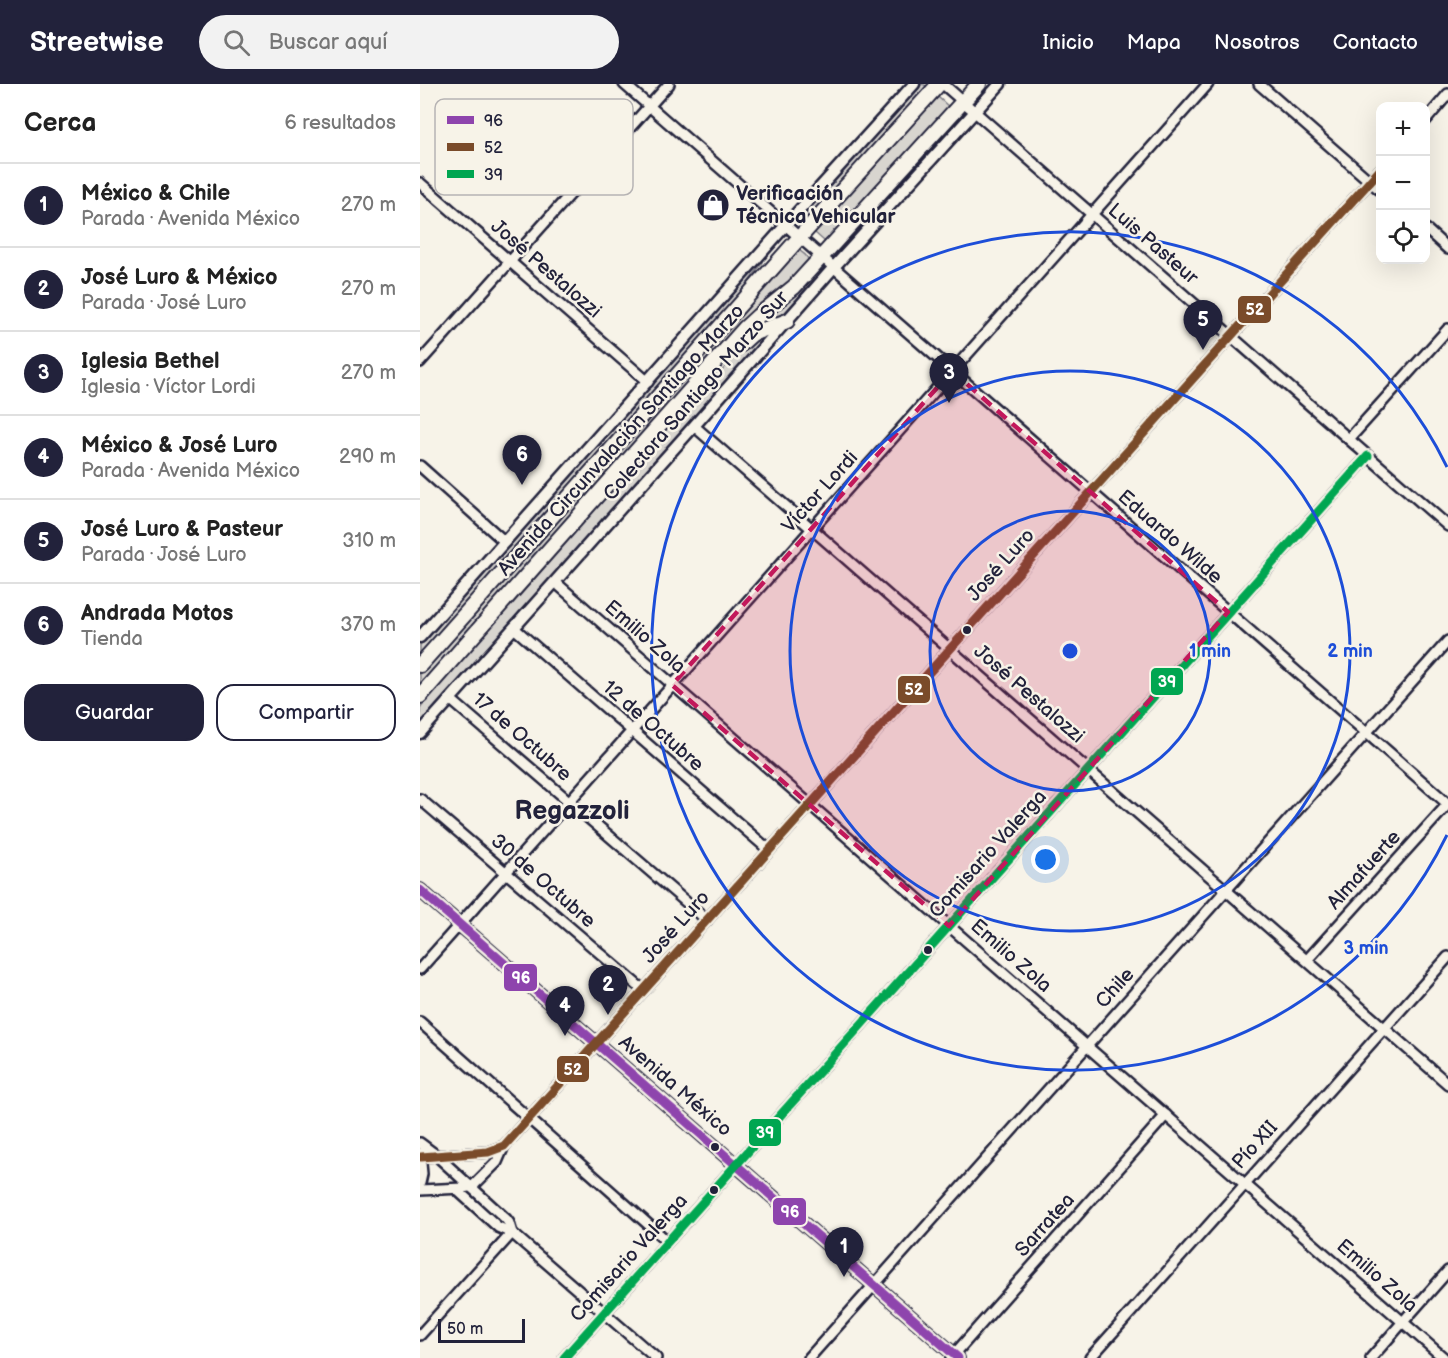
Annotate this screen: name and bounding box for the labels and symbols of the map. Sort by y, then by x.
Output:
legend [435,99,633,195]
text: 96 [484,112,503,131]
text: 52 [484,139,503,158]
text: 39 [484,166,503,185]
place label: Verificación Técnica Vehicular [736,182,897,229]
shop icon: Verificación Técnica Vehicular [695,187,731,223]
street label: Luis Pasteur [1103,198,1203,290]
street label: José Pestalozzi [486,215,606,323]
street label: Colectora Santiago Marzo Sur [598,286,794,506]
line badge: 52 [1237,295,1272,324]
street label: Avenida Circunvalación Santiago Marzo [493,299,749,581]
pin: 5 [1184,300,1222,350]
text: 52 [1246,301,1265,320]
pin: 3 [930,354,968,403]
pin: 6 [502,436,542,485]
street label: Víctor Lordi [777,446,863,538]
street label: Eduardo Wilde [1113,485,1227,589]
street label: José Luro [962,524,1040,606]
street label: Emilio Zola [600,595,690,679]
unlabelled marker [961,624,973,636]
street label: José Pestalozzi [969,640,1089,748]
centre of rings [1060,641,1080,661]
text: 1 min [1189,641,1231,662]
text: 2 min [1327,641,1373,662]
line badge: 39 [1150,667,1184,696]
text: 39 [1158,673,1176,692]
street label: 12 de Octubre [597,675,709,777]
line badge: 52 [897,675,931,704]
text: 52 [905,681,924,700]
street label: 17 de Octubre [468,688,576,787]
street label: Comisario Valerga [924,785,1052,923]
district label: Regazzoli [514,796,630,827]
street label: Almafuerte [1322,825,1406,915]
street label: 30 de Octubre [486,829,600,933]
your location [1031,845,1060,874]
street label: José Luro [637,886,715,968]
street label: Emilio Zola [966,914,1056,998]
text: 3 min [1343,938,1389,959]
unlabelled marker [922,944,934,956]
line badge: 96 [503,963,538,992]
street label: Chile [1091,963,1139,1013]
pin: 2 [588,966,627,1015]
text: 96 [511,969,531,988]
pin: 4 [546,986,584,1036]
street label: Avenida México [613,1030,737,1142]
line badge: 52 [556,1055,590,1083]
text: 52 [564,1061,583,1080]
street label: Pío XII [1227,1116,1283,1174]
line badge: 39 [748,1118,782,1147]
text: 39 [756,1124,774,1143]
unlabelled marker [709,1141,721,1153]
unlabelled marker [708,1184,720,1196]
street label: Sarratea [1010,1188,1080,1262]
street label: Comisario Valerga [565,1189,693,1327]
line badge: 96 [772,1197,807,1226]
text: 96 [780,1203,800,1222]
pin: 1 [824,1228,864,1277]
street label: Emilio Zola [1332,1234,1422,1318]
scale bar [438,1316,525,1344]

